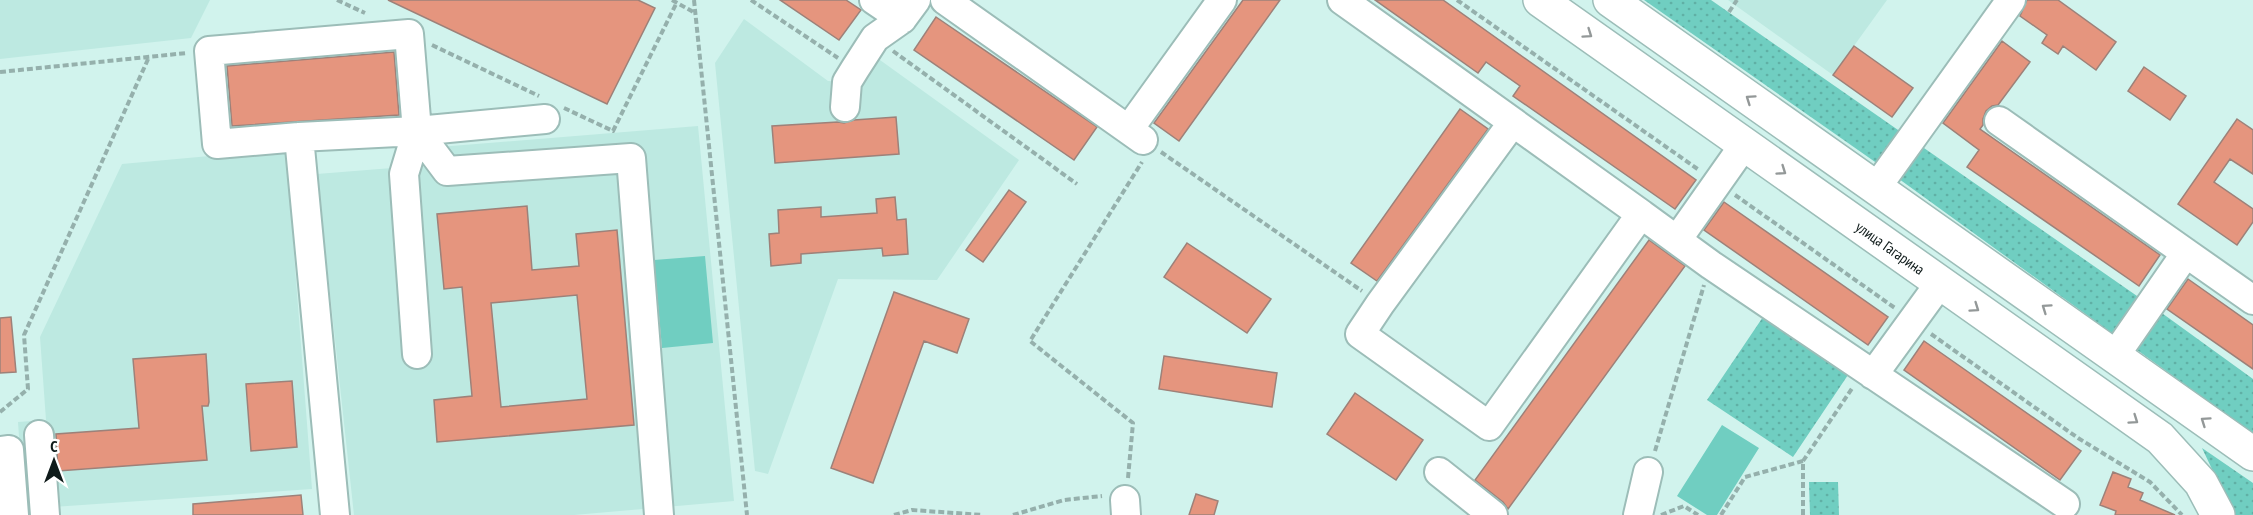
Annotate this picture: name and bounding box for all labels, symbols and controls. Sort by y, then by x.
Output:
one-way arrow [1582,27,1593,38]
one-way arrow [1745,95,1756,106]
one-way arrow [1775,164,1786,175]
street label: улица Гагарина [1852,217,1929,278]
one-way arrow [1968,301,1979,312]
one-way arrow [2041,304,2052,315]
one-way arrow [2128,413,2139,424]
one-way arrow [2201,417,2212,428]
north arrow [24,431,84,491]
text: С [50,436,58,456]

